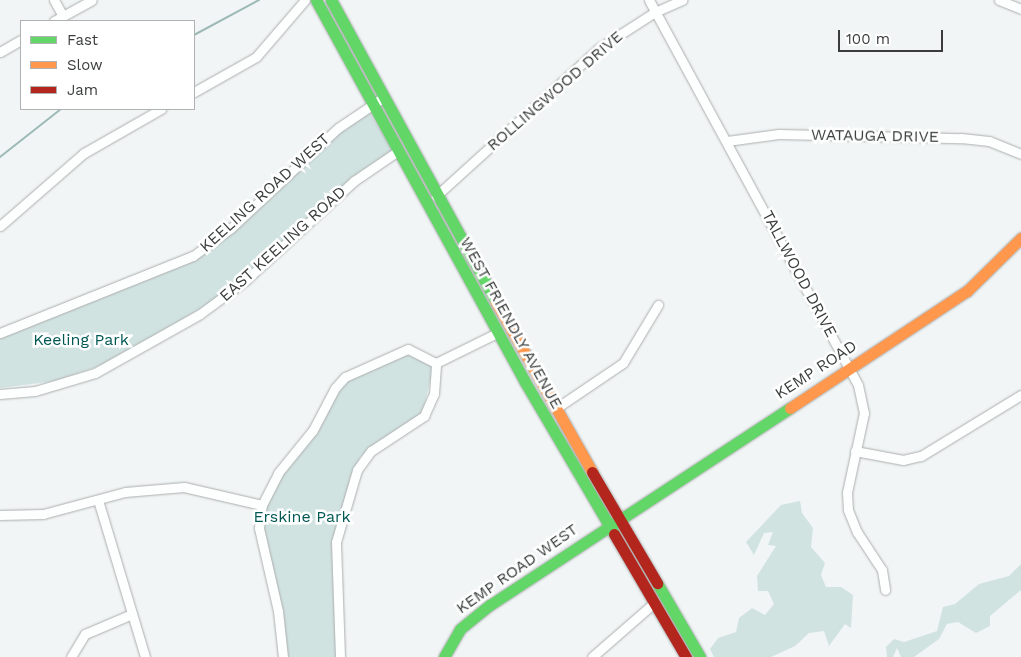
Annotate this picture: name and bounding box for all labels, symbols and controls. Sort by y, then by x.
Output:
legend [20,20,195,110]
scale bar [841,20,946,52]
street label: ROLLINGWOOD DRIVE [483,27,627,155]
text: 100 m [846,30,890,48]
text: Fast [67,31,98,49]
text: Slow [67,56,103,74]
text: Jam [67,81,98,99]
street label: WATAUGA DRIVE [810,125,940,147]
street label: KEELING ROAD WEST [196,129,334,257]
street label: EAST KEELING ROAD [216,182,350,306]
street label: TALLWOOD DRIVE [758,207,840,341]
street label: WEST FRIENDLY AVENUE [455,233,567,413]
park label: Keeling Park [33,330,129,350]
street label: KEMP ROAD [771,336,861,404]
park label: Erskine Park [253,507,351,527]
street label: KEMP ROAD WEST [452,520,582,618]

